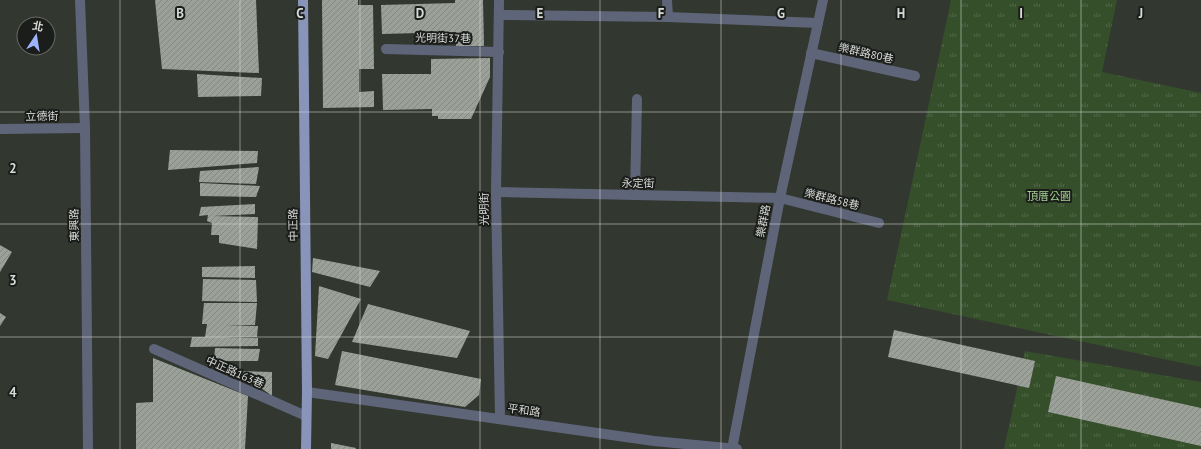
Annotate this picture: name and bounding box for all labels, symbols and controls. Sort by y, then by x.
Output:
text: B [176,5,184,22]
text: C [296,5,304,22]
text: D [416,5,424,22]
text: E [537,5,544,22]
text: F [658,5,665,22]
text: G [777,5,785,22]
text: H [897,5,905,22]
text: I [1019,5,1023,22]
text: J [1138,5,1143,22]
north arrow [16,16,56,56]
text: 北 [31,18,45,34]
street label: 光明街37巷 [415,31,471,45]
street label: 樂群路80巷 [837,40,895,66]
street label: 立德街 [25,109,59,123]
text: 2 [9,160,17,177]
street label: 永定街 [621,176,655,190]
street label: 樂群路58巷 [803,185,861,213]
park label: 頂厝公園 [1027,189,1071,203]
street label: 光明街 [477,192,491,226]
street label: 樂群路 [753,203,773,239]
street label: 東興路 [67,208,81,242]
street label: 中正路 [286,208,300,242]
text: 3 [9,272,17,289]
street label: 中正路163巷 [204,353,266,391]
text: 4 [9,384,17,401]
street label: 平和路 [507,401,541,419]

